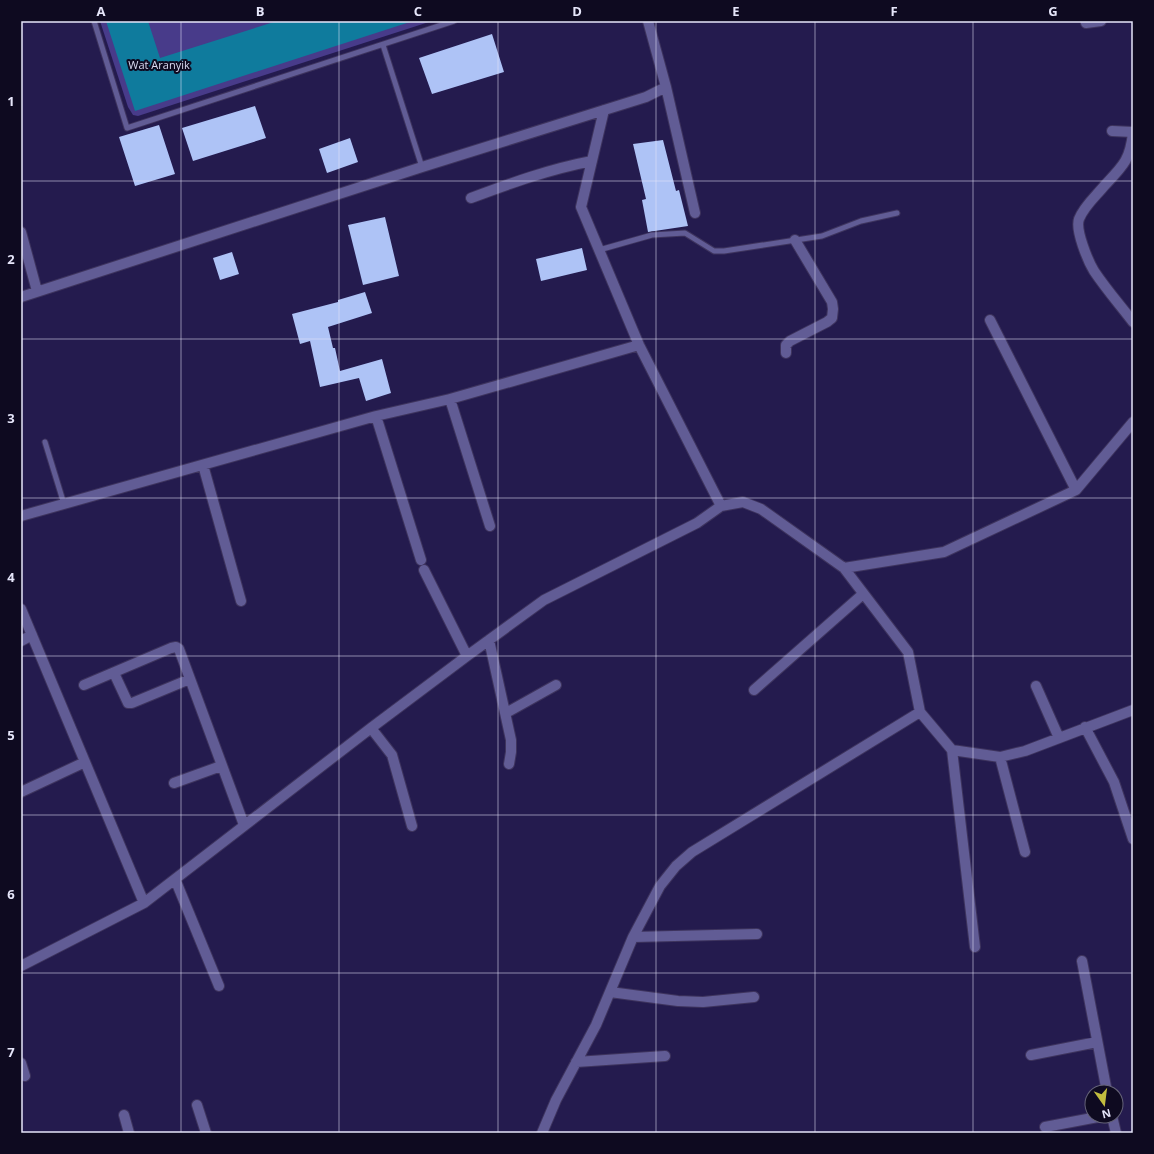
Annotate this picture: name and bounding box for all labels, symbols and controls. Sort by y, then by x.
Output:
text: A [97,2,106,20]
text: B [256,2,265,20]
text: C [414,2,422,20]
text: D [572,2,582,20]
text: E [732,2,740,20]
text: F [890,2,898,20]
text: G [1048,2,1058,20]
park label: Wat Aranyik [128,57,190,72]
text: 1 [7,92,15,110]
text: 2 [7,250,15,268]
text: 3 [7,409,15,427]
text: 4 [7,568,15,586]
text: 5 [7,726,15,744]
text: 6 [7,885,15,903]
text: 7 [7,1043,15,1061]
north arrow [1084,1084,1124,1124]
text: N [1100,1106,1113,1123]

